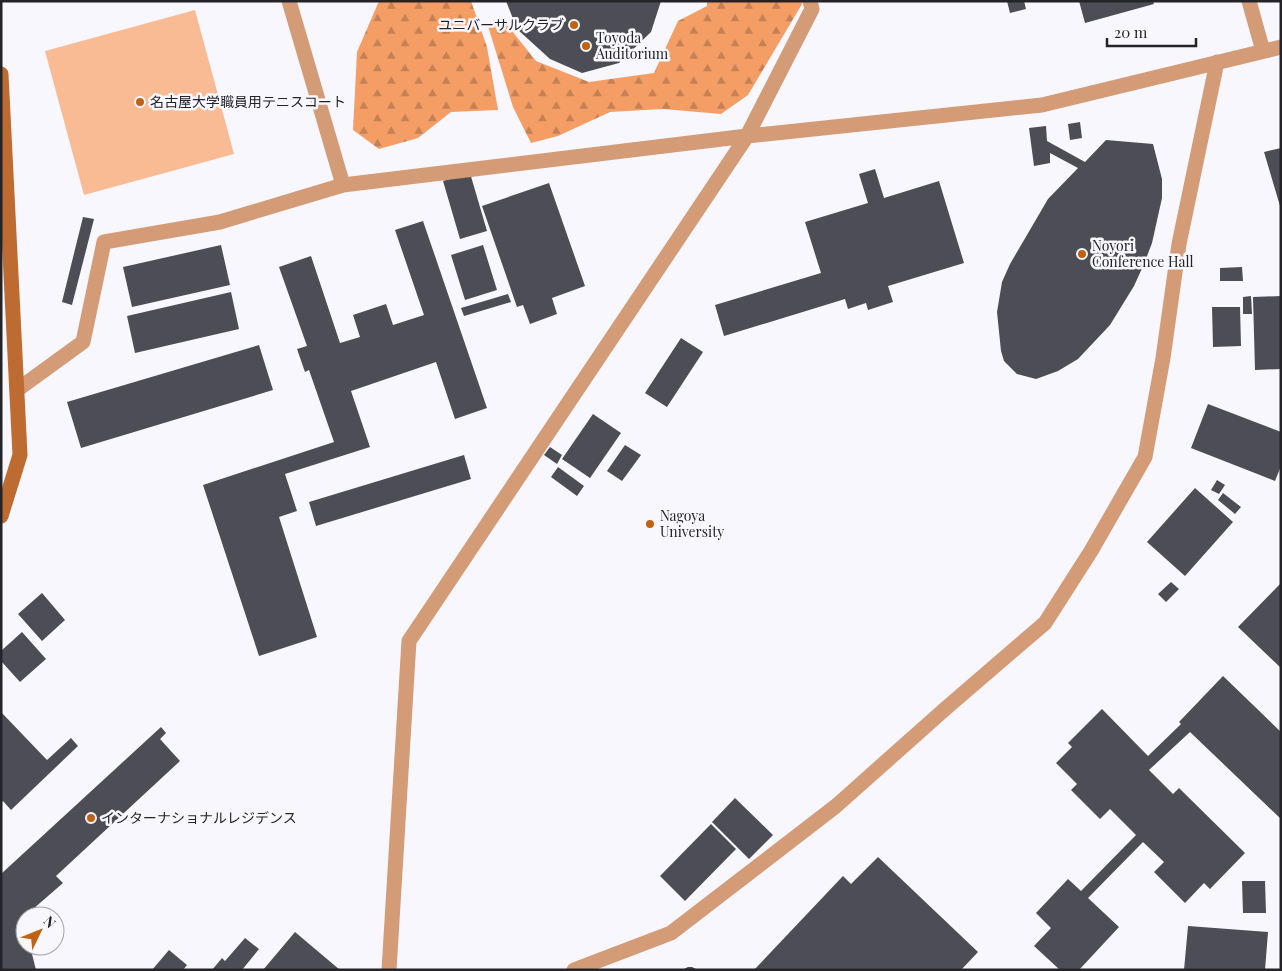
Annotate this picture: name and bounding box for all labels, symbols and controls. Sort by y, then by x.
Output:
place label: ユニバーサルクラブ [438,15,564,34]
scale bar [1107,15,1196,47]
marker: ユニバーサルクラブ [568,19,580,31]
text: 20 m [1114,22,1148,42]
place label: Toyoda Auditorium [595,28,669,63]
marker: Toyoda Auditorium [580,40,592,52]
place label: 名古屋大学職員用テニスコート [150,92,346,111]
marker: 名古屋大学職員用テニスコート [134,96,146,108]
place label: Noyori Conference Hall [1092,236,1193,271]
marker: Noyori Conference Hall [1076,248,1088,260]
place label: Nagoya University [660,506,724,541]
marker: Nagoya University [644,518,656,530]
place label: インターナショナルレジデンス [101,808,297,827]
marker: インターナショナルレジデンス [85,812,97,824]
north arrow [15,906,65,956]
text: N [39,912,60,932]

